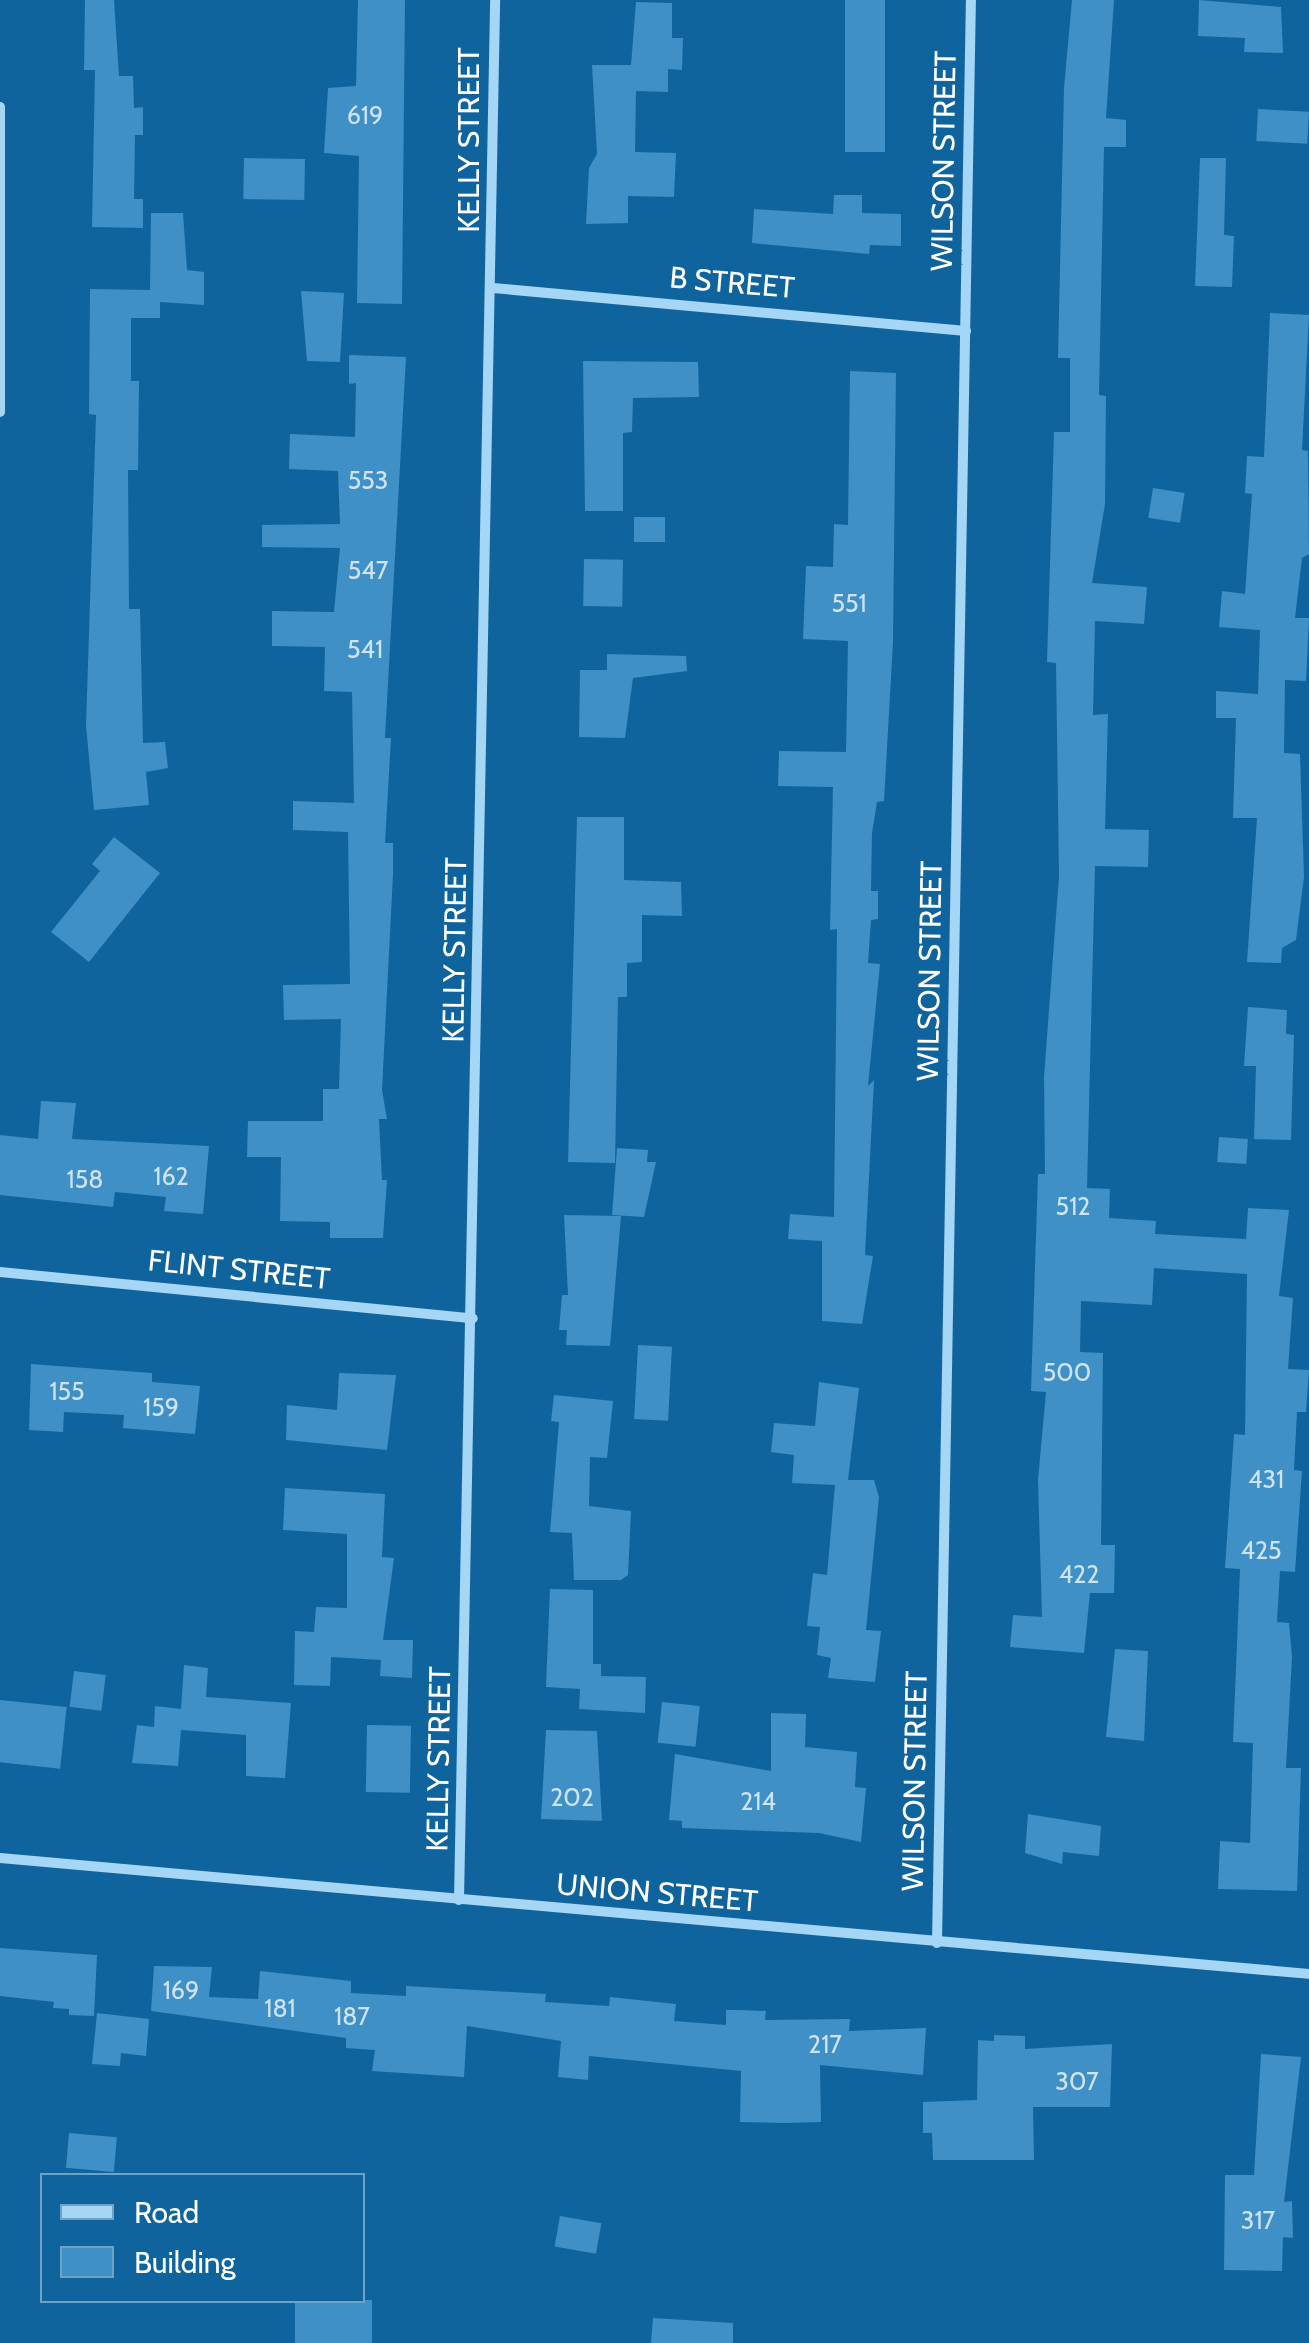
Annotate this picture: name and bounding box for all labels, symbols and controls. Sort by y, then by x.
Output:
street label: KELLY STREET [451,47,487,233]
street label: WILSON STREET [924,51,964,271]
house number: 619 [347,100,383,130]
street label: B STREET [668,260,796,306]
house number: 553 [348,465,388,495]
house number: 547 [348,555,388,585]
house number: 551 [831,588,867,618]
house number: 541 [347,634,383,664]
street label: KELLY STREET [435,857,475,1043]
street label: WILSON STREET [910,861,950,1081]
house number: 162 [153,1161,189,1191]
house number: 158 [67,1164,103,1194]
house number: 512 [1056,1191,1090,1221]
street label: FLINT STREET [146,1243,332,1297]
house number: 500 [1043,1357,1091,1387]
house number: 155 [49,1376,85,1406]
house number: 159 [143,1392,179,1422]
house number: 431 [1248,1464,1284,1494]
house number: 425 [1240,1535,1282,1565]
house number: 422 [1059,1559,1099,1589]
street label: KELLY STREET [419,1666,459,1852]
street label: WILSON STREET [895,1671,935,1891]
house number: 202 [550,1782,594,1812]
house number: 214 [740,1786,776,1816]
street label: UNION STREET [555,1866,759,1920]
house number: 169 [163,1975,199,2005]
house number: 181 [264,1993,296,2023]
house number: 187 [334,2001,370,2031]
house number: 217 [808,2029,842,2059]
house number: 307 [1055,2066,1099,2096]
legend [40,2173,365,2303]
text: Road [134,2194,199,2231]
house number: 317 [1241,2205,1275,2235]
text: Building [134,2244,236,2281]

